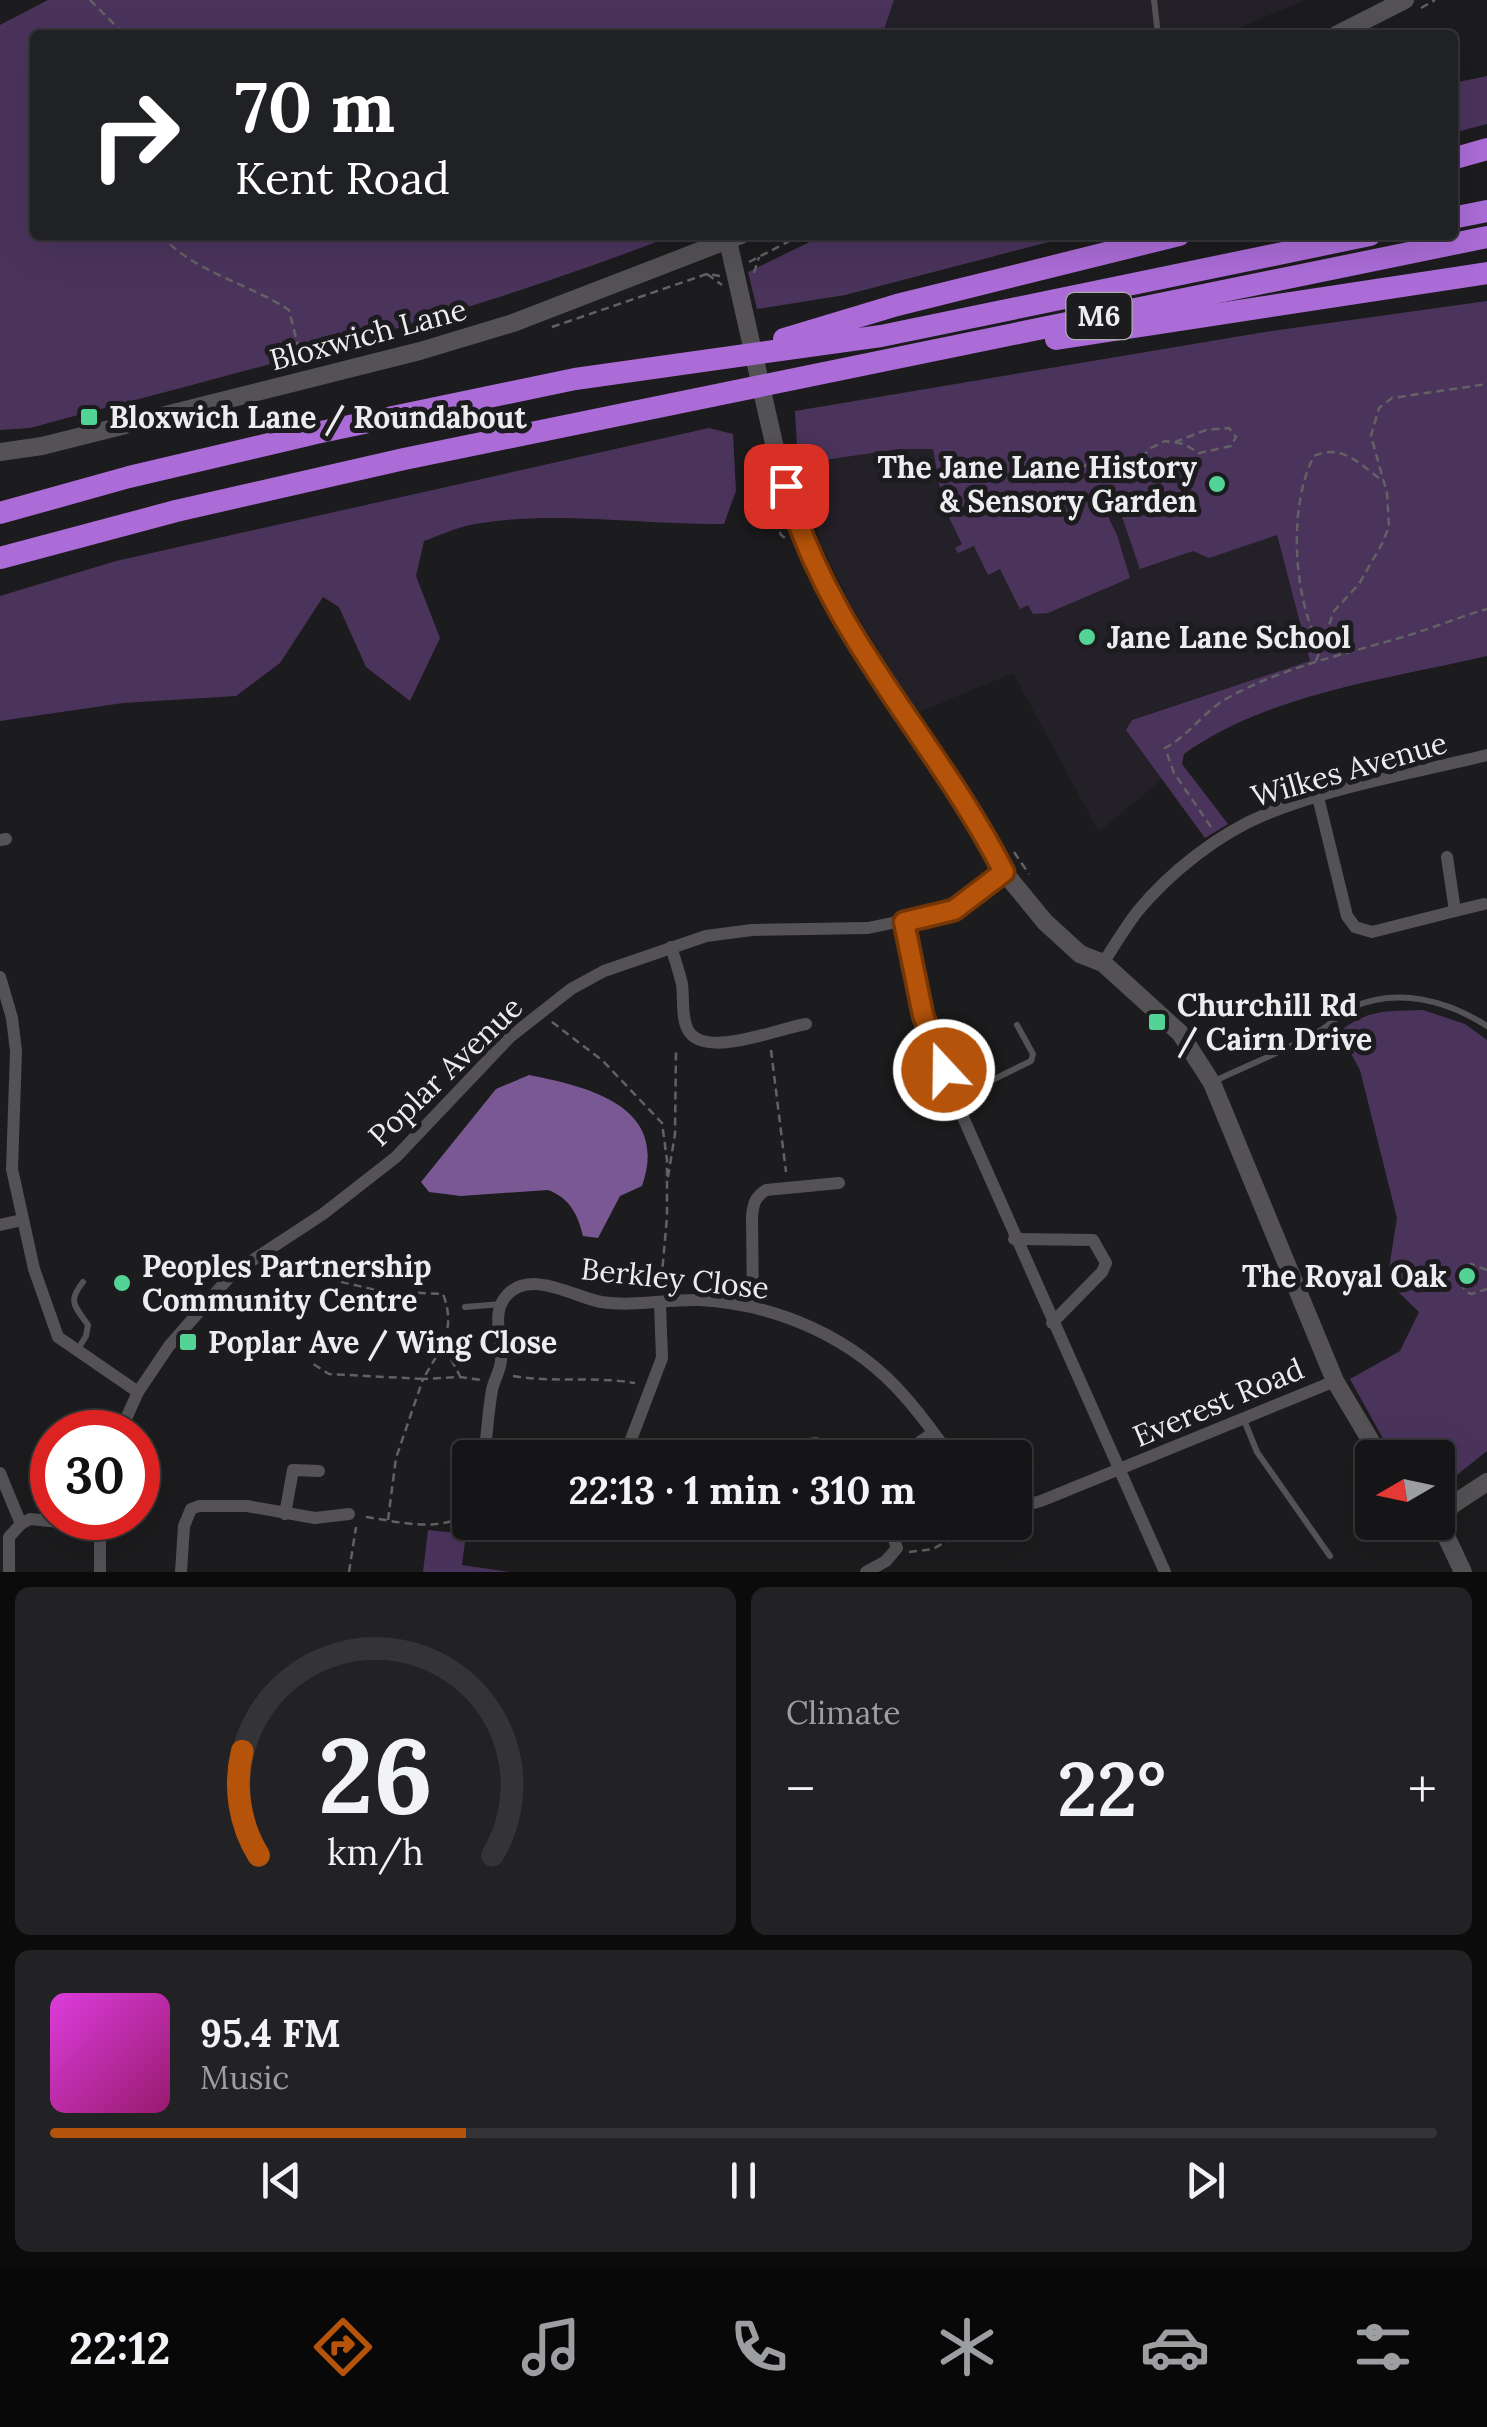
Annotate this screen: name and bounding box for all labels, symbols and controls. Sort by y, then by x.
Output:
text: 70 m [235,62,395,151]
icon: right [70,70,200,200]
text: Kent Road [235,149,450,206]
street label: Bloxwich Lane [265,289,471,379]
road number: M6 [1066,293,1132,339]
place label: Bloxwich Lane / Roundabout [109,398,527,437]
marker: Bloxwich Lane / Roundabout [78,406,100,428]
pin [744,444,829,529]
place label: The Jane Lane History & Sensory Garden [877,448,1197,521]
icon: arrive [759,459,814,514]
marker: The Jane Lane History & Sensory Garden [1206,473,1228,495]
place label: Jane Lane School [1107,618,1351,656]
marker: Jane Lane School [1076,626,1098,648]
street label: Wilkes Avenue [1247,723,1451,815]
place label: Churchill Rd / Cairn Drive [1177,986,1372,1059]
street label: Poplar Avenue [360,988,530,1154]
marker: Churchill Rd / Cairn Drive [1146,1011,1168,1033]
position arrow [892,1018,996,1122]
place label: Peoples Partnership Community Centre [142,1247,432,1320]
street label: Berkley Close [579,1249,771,1308]
place label: The Royal Oak [1242,1257,1447,1296]
marker: The Royal Oak [1456,1265,1478,1287]
marker: Peoples Partnership Community Centre [111,1272,133,1294]
place label: Poplar Ave / Wing Close [208,1323,557,1362]
marker: Poplar Ave / Wing Close [177,1331,199,1353]
street label: Everest Road [1127,1349,1309,1455]
speed limit sign: 30 [30,1410,160,1540]
north arrow [1355,1440,1455,1540]
map controls [1355,1440,1455,1540]
text: 22:13 · 1 min · 310 m [569,1466,915,1514]
text: Climate [786,1692,901,1733]
text: 26 [318,1708,433,1841]
text: 22° [1057,1741,1166,1837]
text: − [786,1754,815,1824]
text: + [1408,1754,1437,1824]
text: km/h [327,1829,424,1875]
text: 95.4 FM [200,2009,341,2057]
text: Music [200,2057,289,2098]
icon: previous [254,2153,309,2208]
icon: pause [716,2153,771,2208]
icon: next [1178,2153,1233,2208]
icon: directions [308,2312,378,2382]
icon: music [516,2312,586,2382]
icon: phone [724,2312,794,2382]
icon: climate [932,2312,1002,2382]
icon: car [1140,2312,1210,2382]
icon: filters [1348,2312,1418,2382]
text: 22:12 [69,2319,170,2376]

